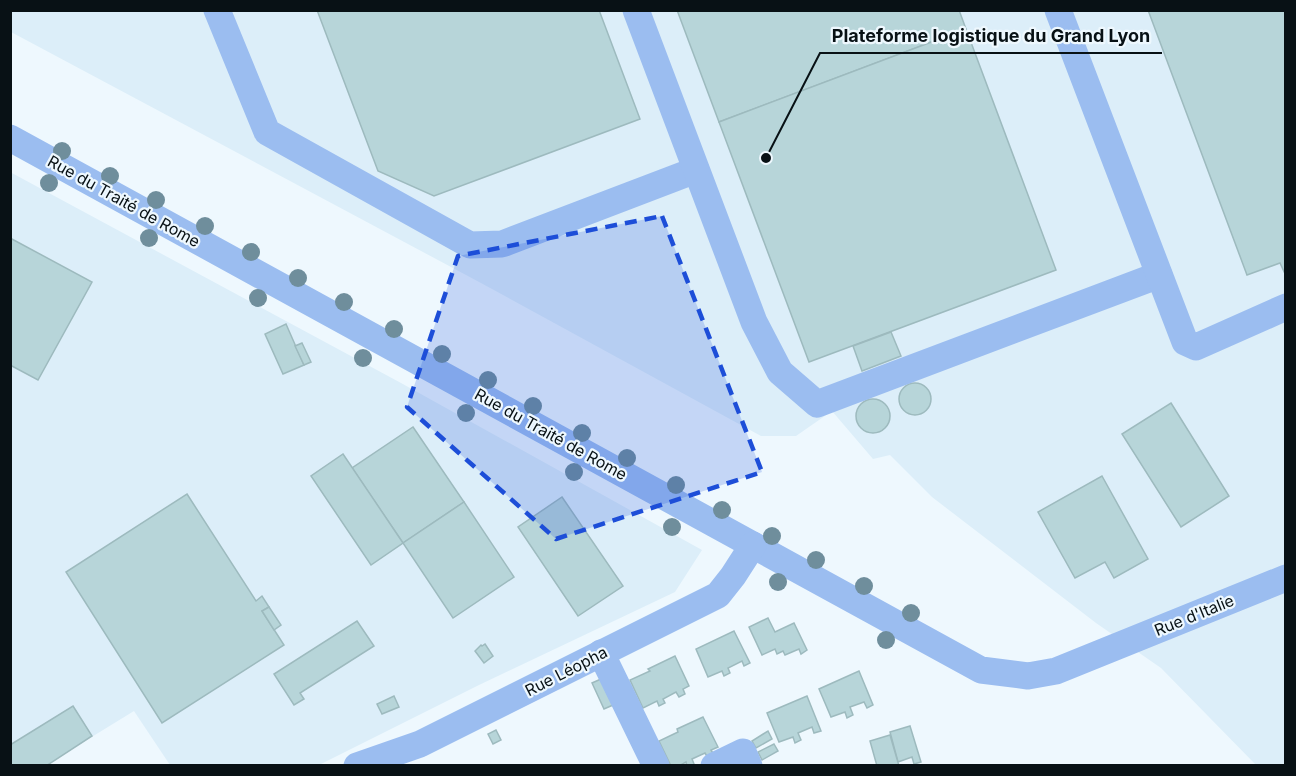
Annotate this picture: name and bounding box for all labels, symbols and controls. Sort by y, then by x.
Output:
callout: Plateforme logistique du Grand Lyon [820,17,1162,53]
text: Plateforme logistique du Grand Lyon [832,25,1150,46]
street label: Rue du Traité de Rome [44,151,204,251]
street label: Rue du Traité de Rome [471,384,631,484]
street label: Rue d'Italie [1151,590,1237,640]
street label: Rue Léopha [521,642,611,700]

